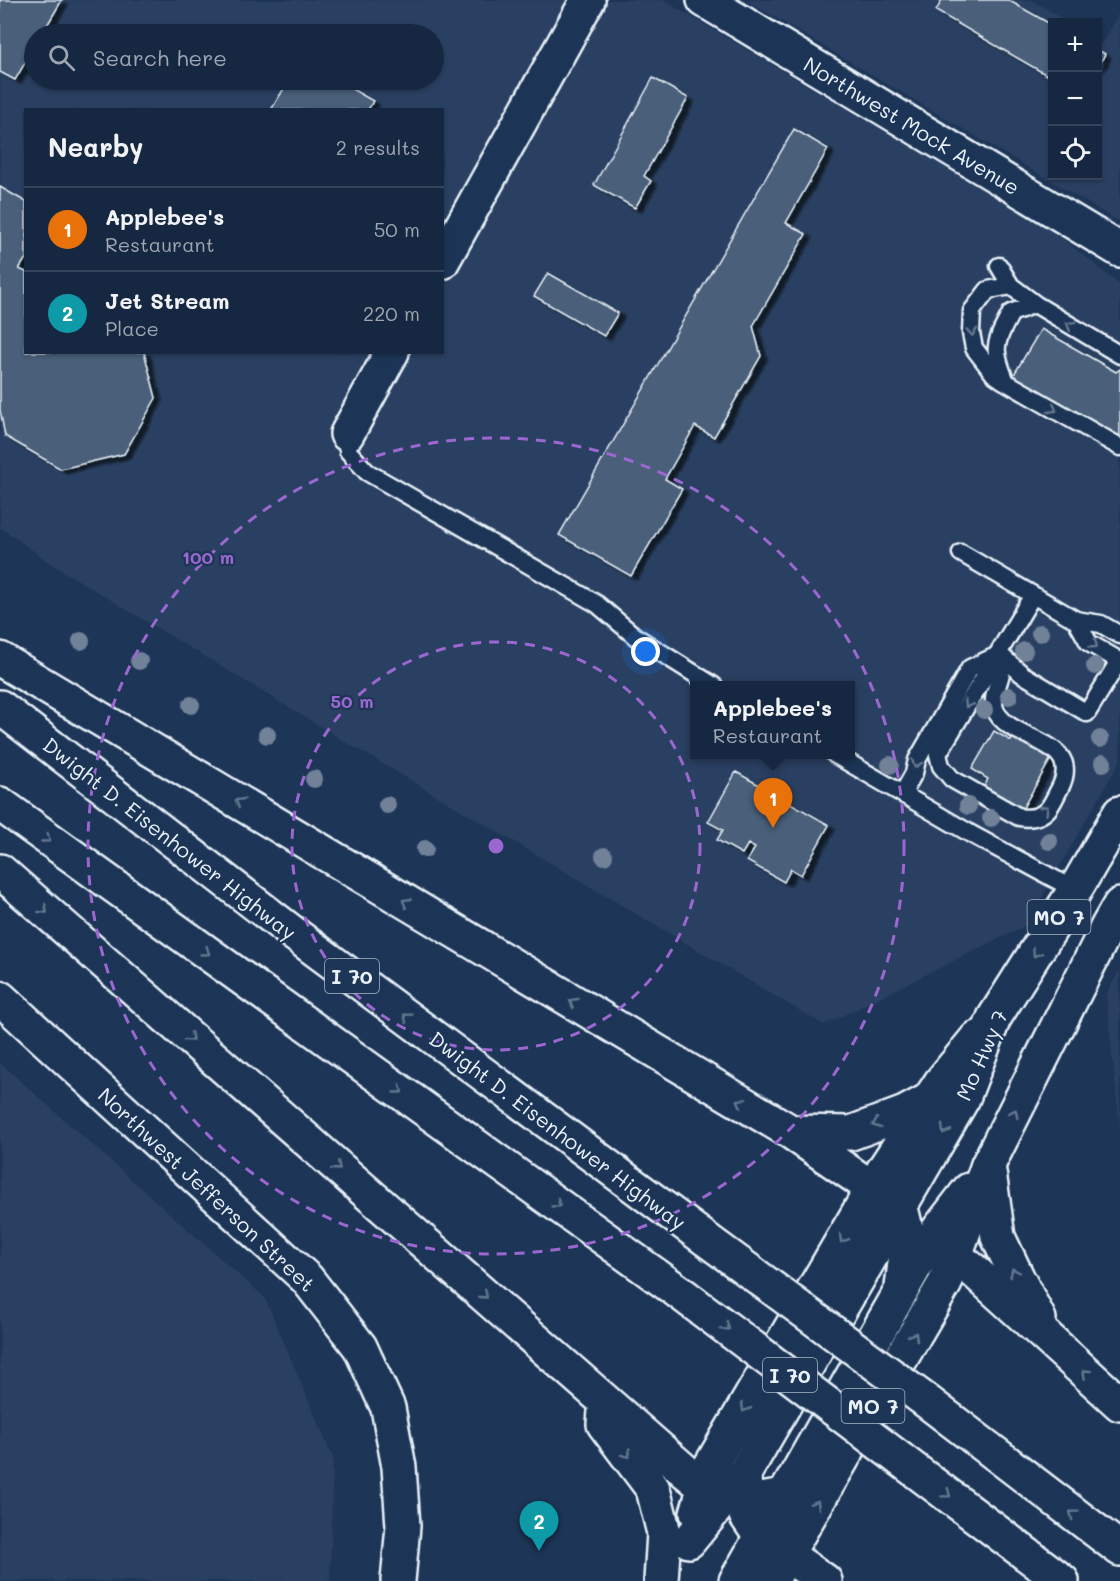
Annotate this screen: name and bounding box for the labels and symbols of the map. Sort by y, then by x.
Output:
street label: Northwest Mock Avenue [799,50,1025,200]
one-way arrow [1066,320,1076,332]
one-way arrow [966,328,979,337]
one-way arrow [1047,402,1057,413]
text: 100 m [182,545,234,569]
your location [631,637,660,666]
one-way arrow [1087,637,1098,648]
text: 50 m [331,689,373,713]
one-way arrow [963,698,975,708]
street label: Dwight D. Eisenhower Highway [38,731,302,945]
one-way arrow [911,759,924,769]
pin: 1 [754,778,792,828]
one-way arrow [235,797,245,809]
one-way arrow [1039,805,1049,816]
one-way arrow [41,832,52,843]
centre of rings [486,836,506,856]
one-way arrow [402,898,412,909]
road number: MO 7 [1028,900,1090,934]
one-way arrow [37,902,48,913]
one-way arrow [199,945,210,956]
one-way arrow [1031,947,1043,957]
road number: I 70 [325,959,379,993]
one-way arrow [569,998,579,1010]
street label: Mo Hwy 7 [949,1005,1013,1105]
one-way arrow [403,1014,414,1025]
street label: Dwight D. Eisenhower Highway [424,1025,692,1235]
one-way arrow [184,1031,194,1042]
street label: Northwest Jefferson Street [93,1081,321,1297]
one-way arrow [392,1083,403,1094]
one-way arrow [737,1098,747,1110]
one-way arrow [1007,1108,1019,1119]
one-way arrow [871,1117,882,1129]
one-way arrow [941,1123,952,1134]
one-way arrow [330,1160,341,1171]
one-way arrow [550,1197,561,1208]
one-way arrow [839,1233,850,1243]
one-way arrow [1010,1267,1022,1278]
one-way arrow [477,1288,487,1299]
one-way arrow [719,1320,730,1331]
one-way arrow [907,1332,919,1342]
road number: I 70 [763,1358,817,1392]
one-way arrow [1082,1369,1093,1380]
road number: MO 7 [842,1389,904,1423]
one-way arrow [740,1402,752,1412]
one-way arrow [620,1447,631,1458]
one-way arrow [940,1487,951,1498]
one-way arrow [809,1500,820,1510]
pin: 2 [520,1502,558,1551]
one-way arrow [1069,1510,1080,1521]

